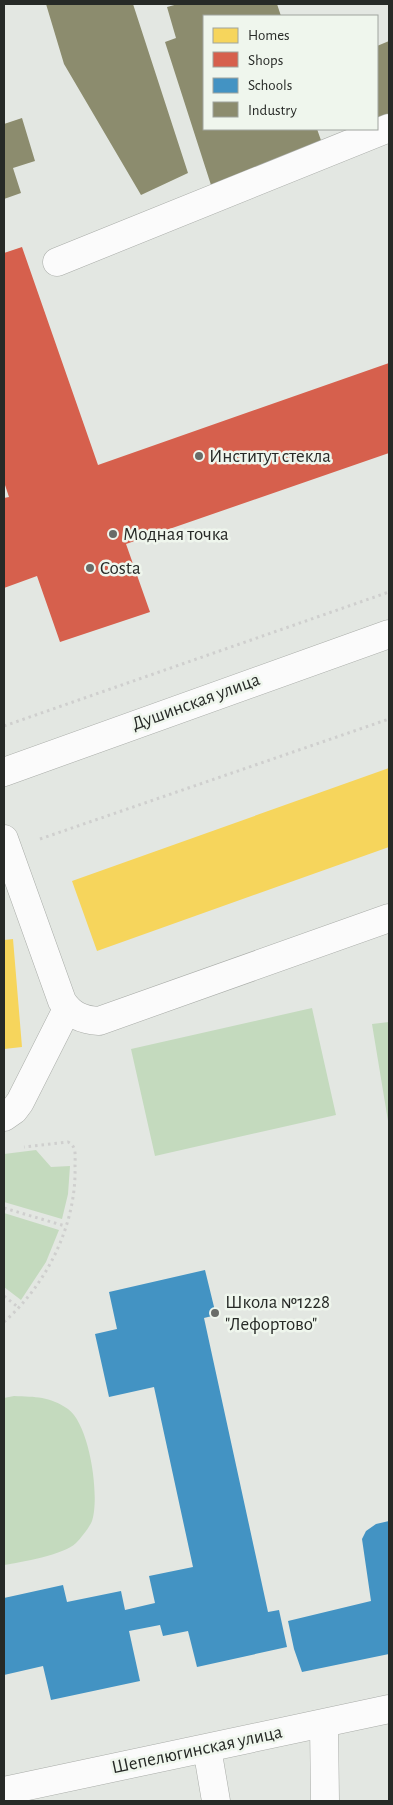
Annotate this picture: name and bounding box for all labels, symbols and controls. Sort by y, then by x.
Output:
legend [203,15,378,130]
text: Homes [248,28,290,43]
text: Shops [248,53,283,68]
text: Schools [248,78,292,93]
text: Industry [248,103,297,118]
place label: Институт стекла [209,447,331,466]
marker: Институт стекла [193,450,205,462]
place label: Модная точка [123,525,229,544]
marker: Модная точка [107,528,119,540]
place label: Costa [100,559,141,578]
marker: Costa [84,562,96,574]
street label: Душинская улица [129,670,263,734]
place label: Школа №1228 "Лефортово" [225,1293,330,1334]
marker: Школа №1228 "Лефортово" [209,1307,221,1319]
street label: Шепелюгинская улица [110,1723,284,1777]

